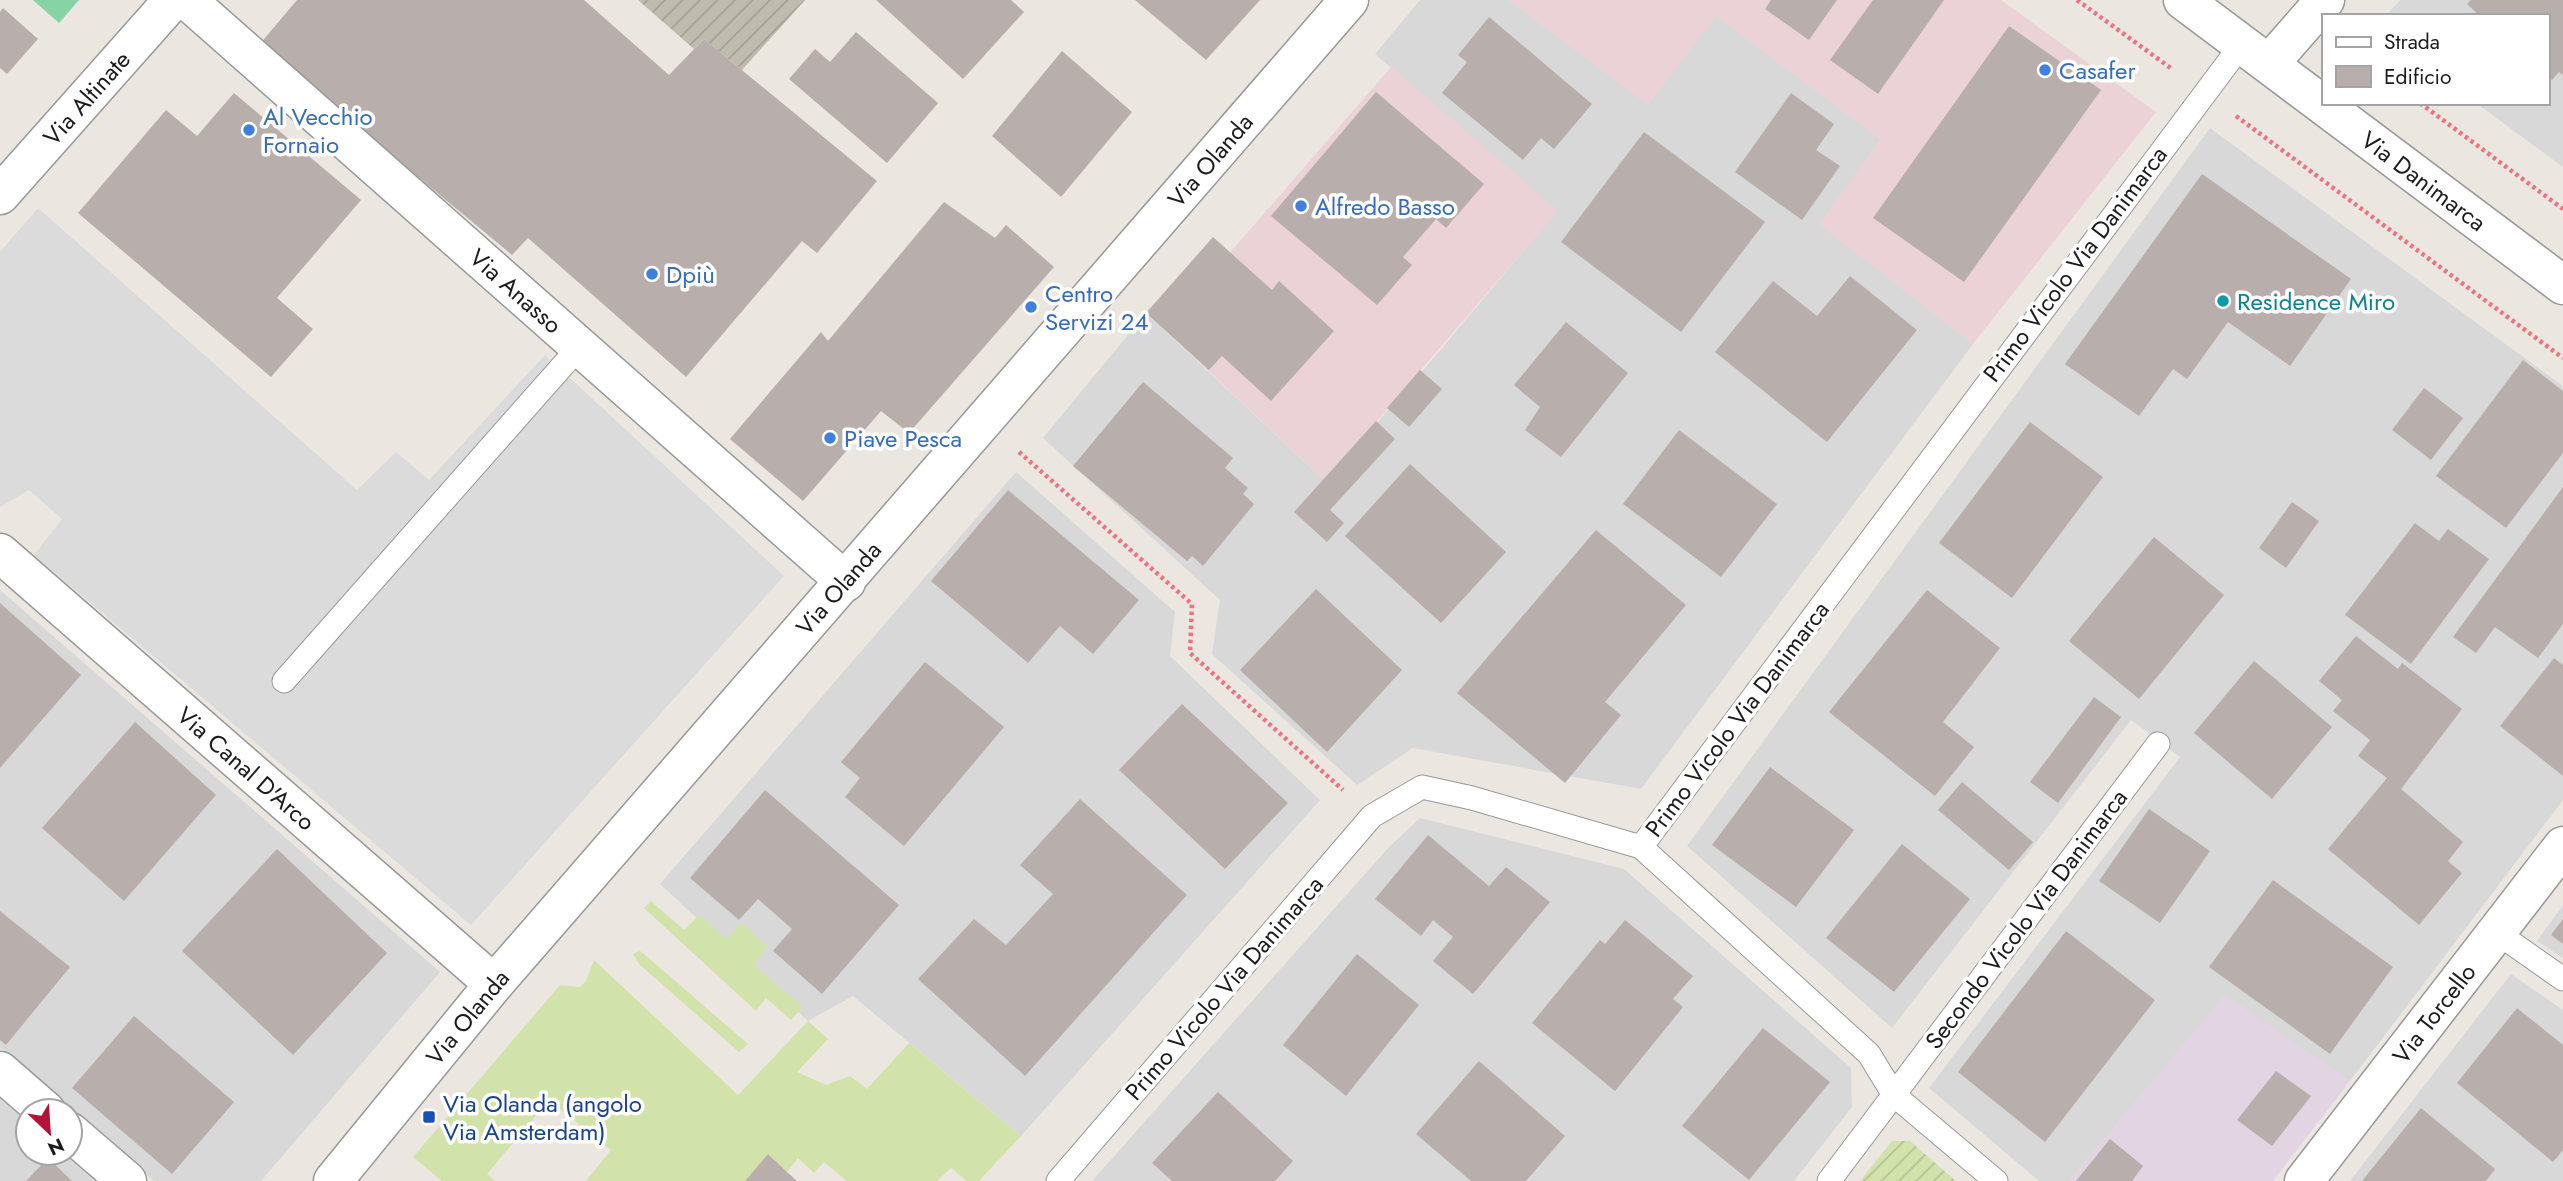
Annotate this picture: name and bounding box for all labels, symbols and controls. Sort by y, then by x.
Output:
legend [2322,14,2549,105]
text: Strada [2384,27,2440,57]
street label: Via Altinate [35,43,138,153]
place label: Casafer [2059,53,2136,88]
marker: Casafer [2037,62,2053,78]
text: Edificio [2384,62,2451,92]
place label: Al Vecchio Fornaio [263,99,373,162]
street label: Via Olanda [1159,105,1261,215]
marker: Al Vecchio Fornaio [241,122,257,138]
street label: Via Danimarca [2354,122,2494,239]
street label: Primo Vicolo Via Danimarca [1975,139,2175,389]
place label: Alfredo Basso [1315,189,1455,224]
marker: Alfredo Basso [1293,198,1309,214]
street label: Via Anasso [462,240,570,341]
place label: Dpiù [666,257,715,292]
marker: Dpiù [644,266,660,282]
place label: Centro Servizi 24 [1045,276,1148,339]
place label: Residence Miro [2237,284,2395,319]
marker: Residence Miro [2215,293,2231,309]
marker: Centro Servizi 24 [1023,299,1039,315]
place label: Piave Pesca [844,421,962,456]
marker: Piave Pesca [822,430,838,446]
street label: Via Olanda [787,533,889,643]
street label: Primo Vicolo Via Danimarca [1637,594,1837,844]
street label: Via Canal D'Arco [169,698,323,838]
street label: Secondo Vicolo Via Danimarca [1916,782,2136,1056]
street label: Primo Vicolo Via Danimarca [1117,868,1331,1108]
street label: Via Torcello [2384,956,2484,1071]
street label: Via Olanda [417,961,517,1072]
place label: Via Olanda (angolo Via Amsterdam) [443,1086,642,1149]
north arrow [14,1097,84,1167]
marker: Via Olanda (angolo Via Amsterdam) [421,1109,437,1125]
text: N [43,1132,69,1162]

